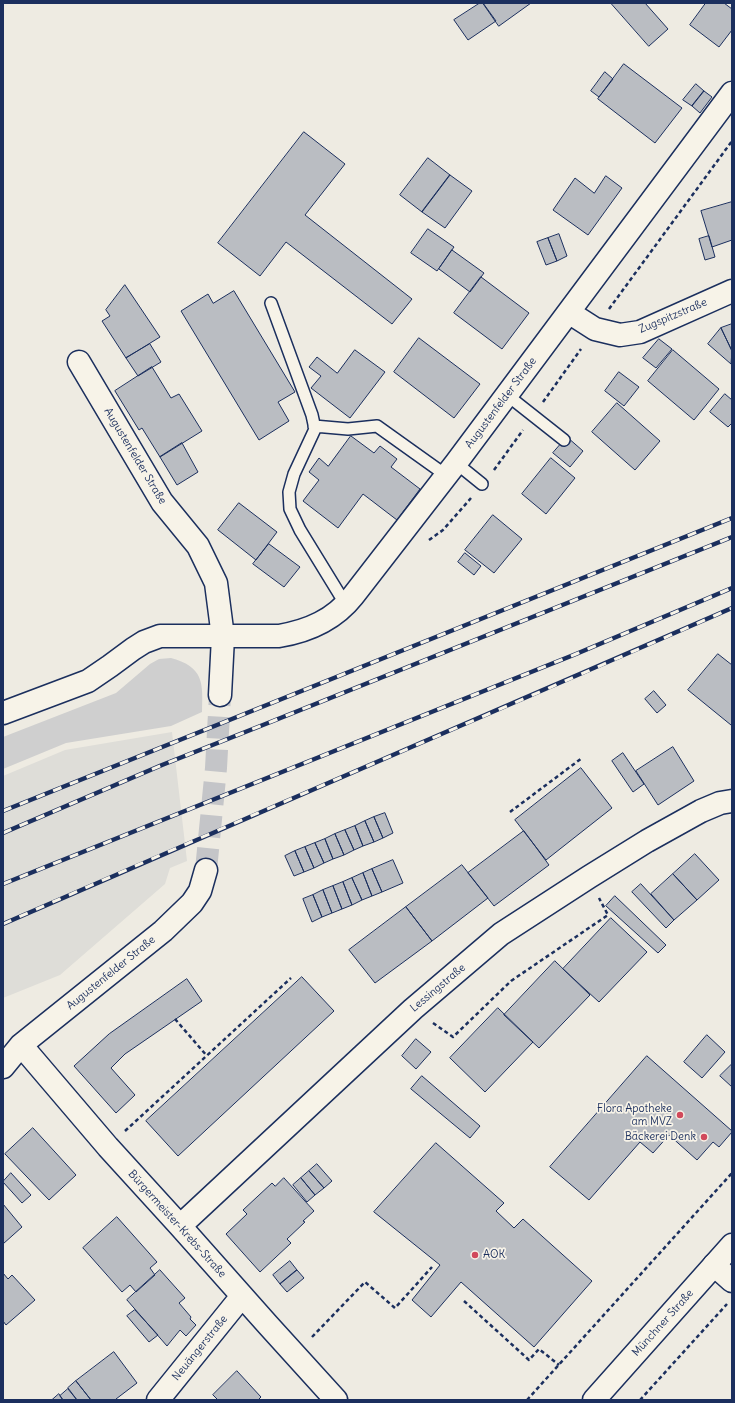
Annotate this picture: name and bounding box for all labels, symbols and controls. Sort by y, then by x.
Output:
street label: Zugspitzstraße [637,296,709,336]
street label: Augustenfelder Straße [463,355,539,451]
street label: Augustenfelder Straße [101,405,169,507]
street label: Augustenfelder Straße [64,933,158,1013]
street label: Lessingstraße [408,961,468,1015]
place label: Flora Apotheke am MVZ [597,1102,672,1128]
marker: Flora Apotheke am MVZ [675,1110,685,1120]
place label: Bäckerei Denk [625,1130,696,1144]
marker: Bäckerei Denk [699,1132,709,1142]
street label: Bürgermeister-Krebs-Straße [125,1168,229,1280]
place label: AOK [483,1248,505,1262]
marker: AOK [470,1250,480,1260]
street label: Münchner Straße [630,1287,696,1359]
street label: Neuängerstraße [170,1313,230,1383]

